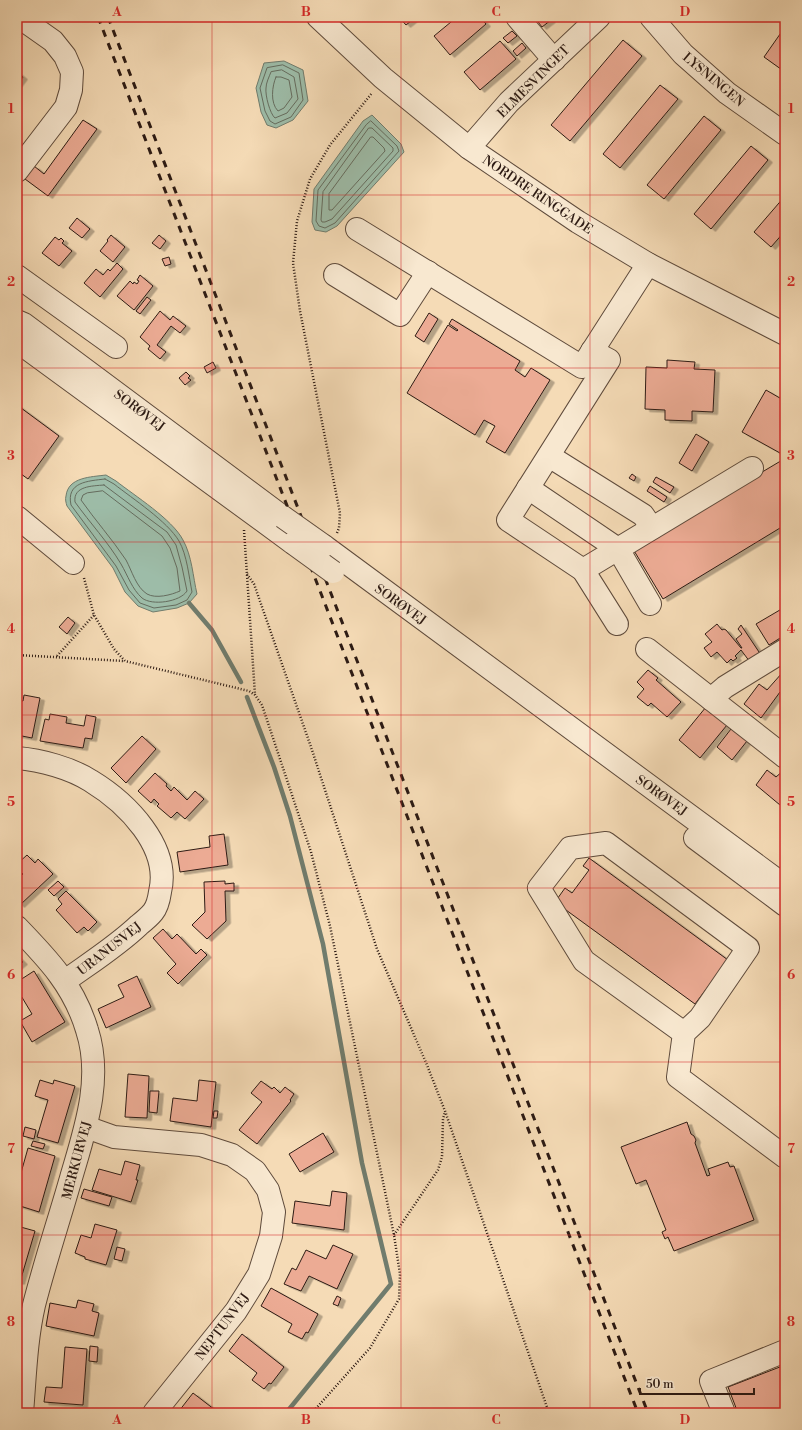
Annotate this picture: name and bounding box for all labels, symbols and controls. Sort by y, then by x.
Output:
text: A [111,4,122,20]
text: B [301,4,311,20]
text: C [491,4,501,20]
text: D [680,4,690,20]
street label: ELMESVINGET [494,42,573,121]
street label: LYSNINGEN [679,49,748,110]
text: 1 [8,101,15,117]
text: 1 [788,101,795,117]
street label: NORDRE RINGGADE [479,152,596,238]
text: 2 [7,274,15,290]
text: 2 [787,274,795,290]
street label: SORØVEJ [111,386,168,435]
text: 3 [7,448,15,464]
text: 3 [787,448,795,464]
street label: SORØVEJ [371,581,429,629]
text: 4 [7,621,16,637]
text: 4 [787,621,796,637]
street label: SORØVEJ [632,772,690,820]
text: 5 [7,794,15,810]
text: 5 [787,794,795,810]
street label: URANUSVEJ [74,919,145,979]
text: 6 [7,967,15,983]
text: 6 [787,967,795,983]
street label: MERKURVEJ [59,1119,95,1201]
text: 7 [7,1141,15,1157]
text: 7 [787,1141,795,1157]
street label: NEPTUNVEJ [192,1290,253,1364]
text: 8 [7,1314,15,1330]
text: 8 [787,1314,795,1330]
scale bar [640,1370,754,1396]
text: 50 m [646,1377,674,1392]
text: A [111,1412,122,1428]
text: B [301,1412,311,1428]
text: C [491,1412,501,1428]
text: D [680,1412,690,1428]

